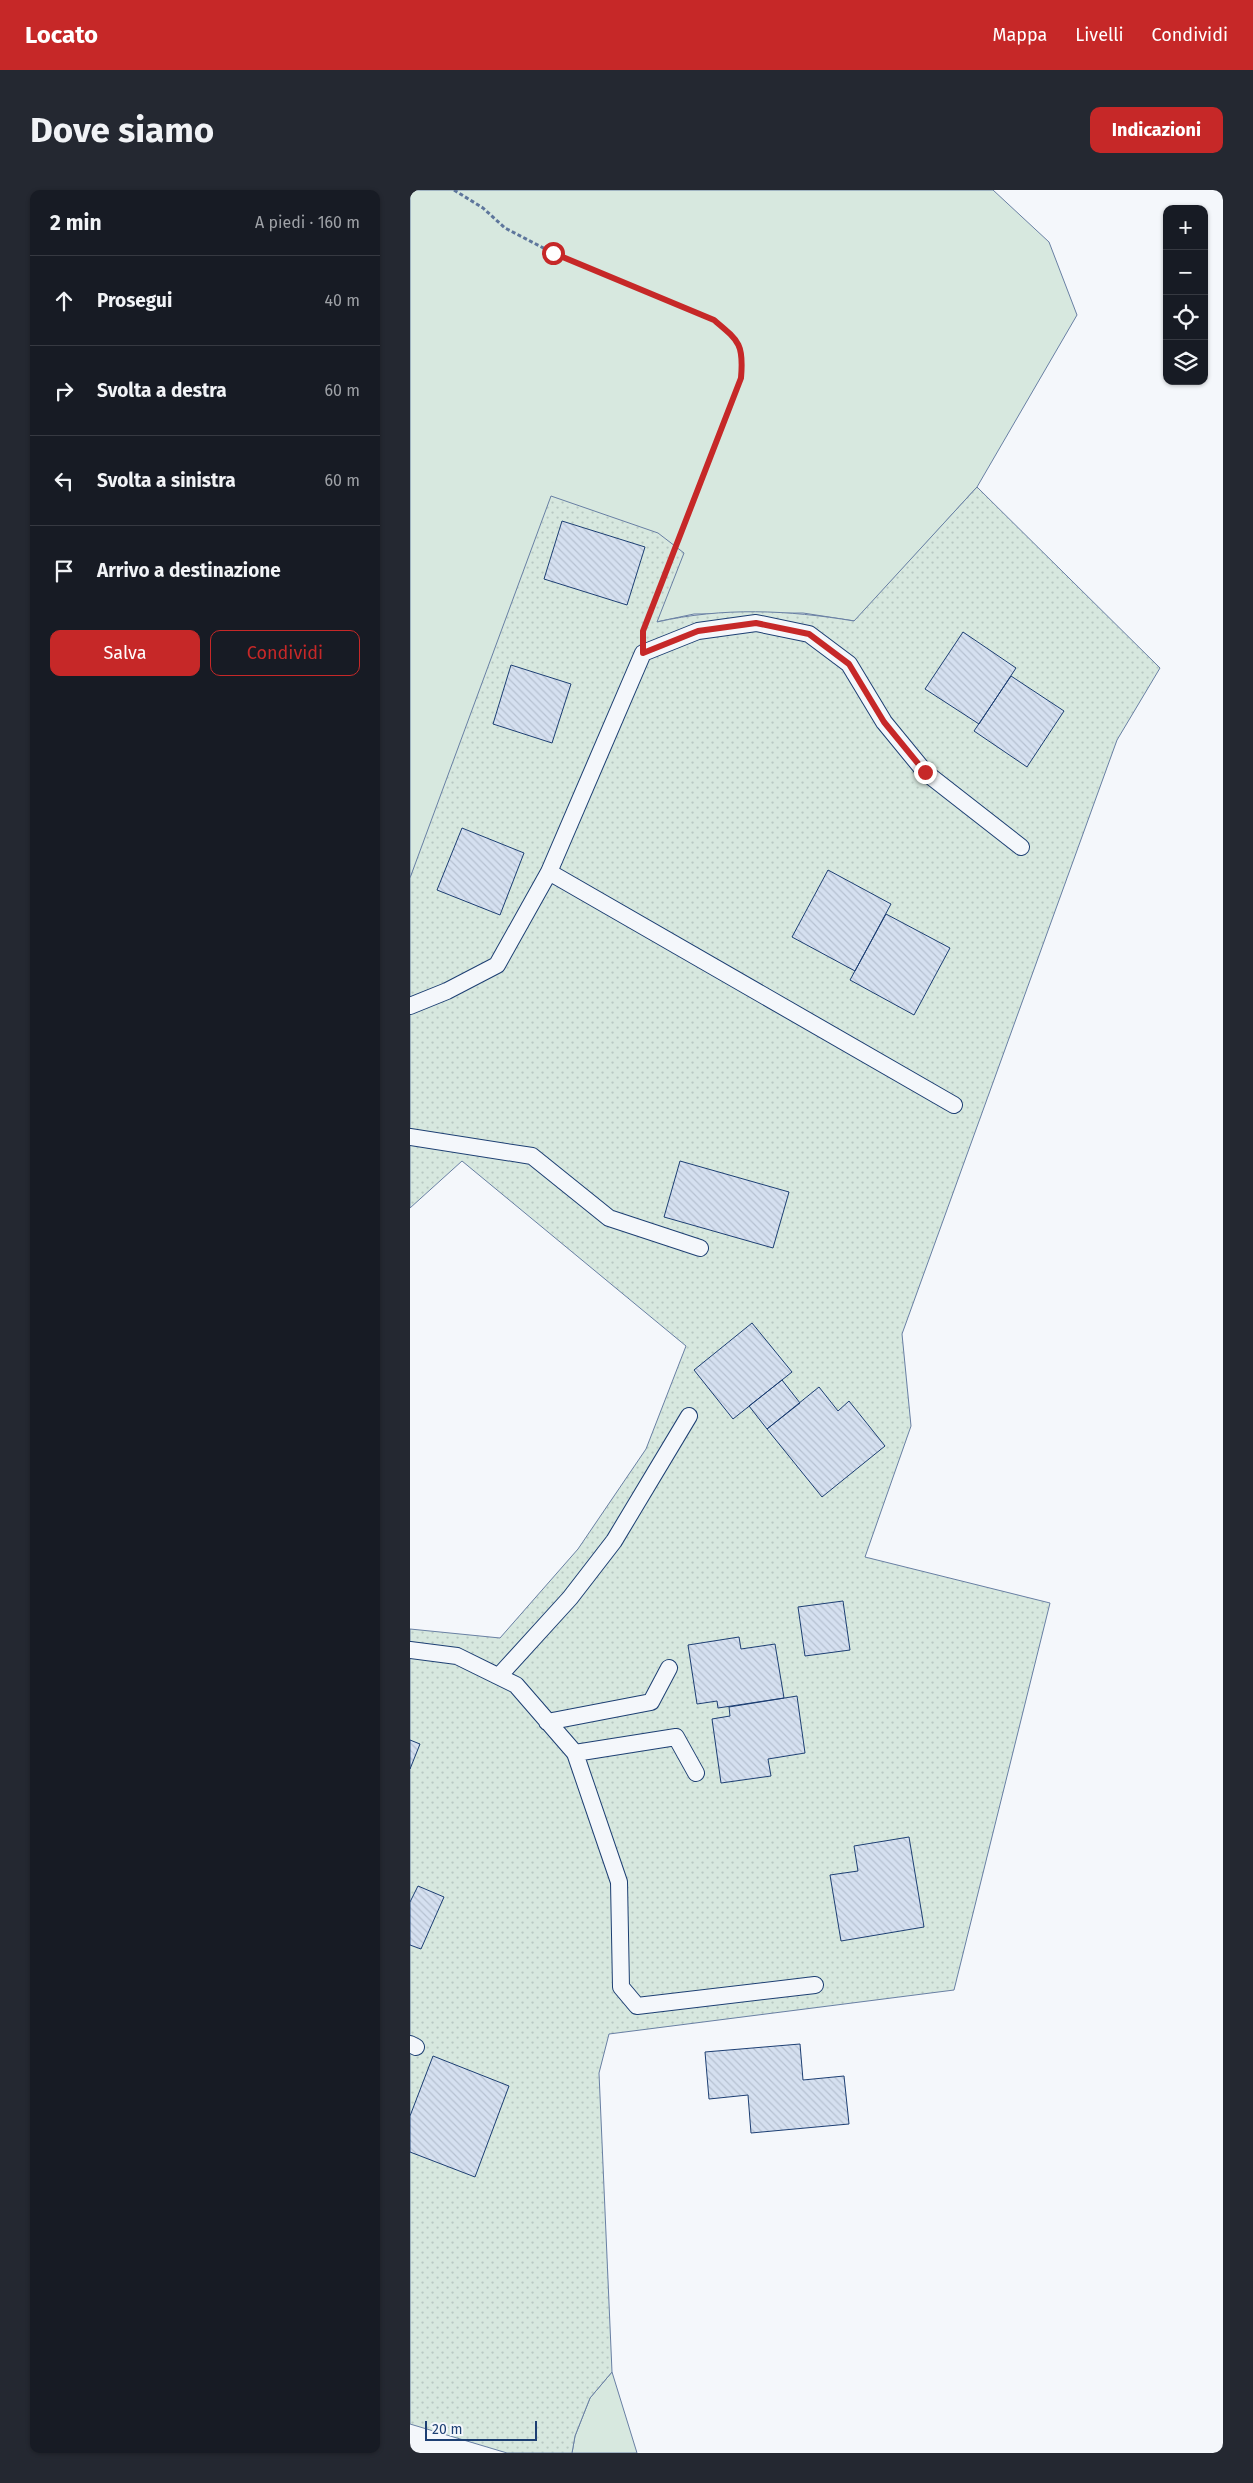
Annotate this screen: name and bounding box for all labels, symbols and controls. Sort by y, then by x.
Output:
text: Locato [25,21,98,49]
text: Mappa [993,24,1047,46]
text: Livelli [1075,24,1124,46]
text: Condividi [1152,24,1228,46]
button: Indicazioni [1090,107,1223,153]
text: Dove siamo [30,109,214,151]
map controls [1163,205,1208,385]
button: + [1163,205,1208,250]
text: 2 min [50,210,102,236]
text: A piedi · 160 m [255,213,360,232]
route start [542,242,565,265]
button: − [1163,250,1208,295]
icon: ahead [50,287,78,315]
text: Prosegui [97,289,172,312]
text: 40 m [325,291,360,310]
button: locate [1163,295,1208,340]
button: layers [1163,340,1208,385]
icon: right [50,377,78,405]
text: Svolta a destra [97,379,227,402]
text: 60 m [325,381,360,400]
icon: left [50,467,78,495]
text: Svolta a sinistra [97,469,236,492]
text: 60 m [325,471,360,490]
icon: arrive [50,557,78,585]
text: Arrivo a destinazione [97,559,281,582]
button: Salva [50,630,200,676]
button: Condividi [210,630,360,676]
route end [914,761,937,784]
scale bar [425,2418,538,2441]
text: 20 m [432,2421,462,2438]

